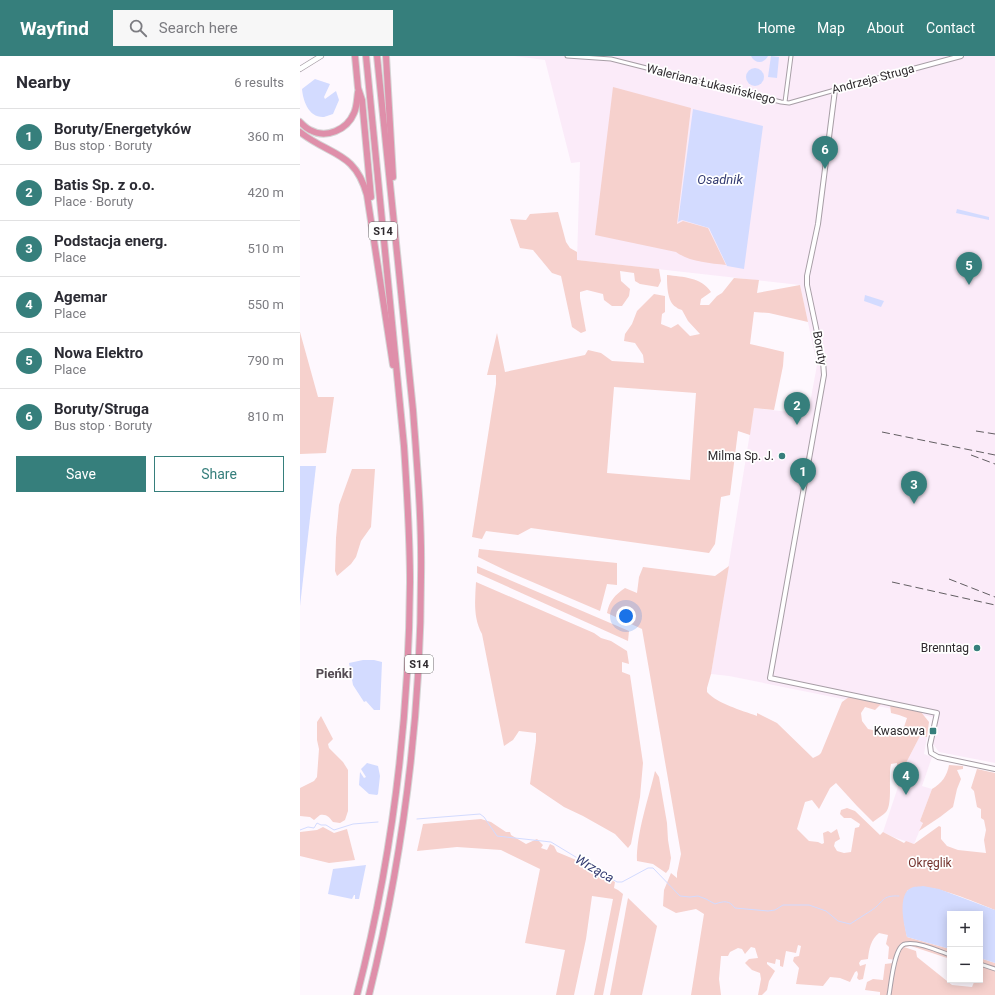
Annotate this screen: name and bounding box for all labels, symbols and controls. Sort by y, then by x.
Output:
search box [113,10,393,46]
text: Wayfind [20,17,89,40]
icon: search [127,17,149,39]
text: Search here [159,19,238,37]
text: Home [757,20,795,36]
text: Map [817,20,845,36]
text: About [867,20,904,36]
text: Contact [926,20,975,36]
street label: Waleriana Łukasińskiego [645,61,777,107]
street label: Andrzeja Struga [830,61,916,97]
text: Nearby [16,72,71,92]
text: 6 results [234,75,284,90]
text: Boruty/Energetyków [54,120,191,138]
text: 1 [25,129,33,144]
text: 360 m [247,129,284,144]
pin: 6 [812,136,838,169]
text: Bus stop · Boruty [54,138,152,153]
water label: Osadnik [697,172,743,187]
text: Batis Sp. z o.o. [54,176,155,194]
text: 2 [25,185,33,200]
text: 420 m [247,185,284,200]
text: Place · Boruty [54,194,133,209]
road number: S14 [369,222,397,240]
text: Podstacja energ. [54,232,168,250]
text: 3 [25,241,33,256]
text: 510 m [247,241,284,256]
text: Place [54,250,86,265]
pin: 5 [956,252,982,285]
text: Agemar [54,288,107,306]
text: 4 [25,297,33,312]
text: 550 m [247,297,284,312]
text: Place [54,306,86,321]
street label: Boruty [810,330,830,367]
text: Nowa Elektro [54,344,143,362]
text: 5 [25,353,33,368]
text: 790 m [247,353,284,368]
text: Place [54,362,86,377]
pin: 2 [784,392,810,425]
text: Boruty/Struga [54,400,149,418]
text: 6 [25,409,33,424]
text: 810 m [247,409,284,424]
text: Bus stop · Boruty [54,418,152,433]
place label: Milma Sp. J. [708,449,774,463]
marker: Milma Sp. J. [777,451,787,461]
button: Save [16,456,146,492]
button: Share [154,456,284,492]
pin: 1 [790,458,816,491]
pin: 3 [901,471,927,504]
your location [616,606,636,626]
place label: Brenntag [921,641,969,655]
marker: Brenntag [972,643,982,653]
road number: S14 [405,655,433,673]
district label: Pieńki [316,666,352,681]
place label: Kwasowa [874,724,925,738]
marker: Kwasowa [928,726,938,736]
pin: 4 [893,762,919,795]
water label: Wrząca [573,851,617,885]
park label: Okręglik [908,856,953,870]
map controls [947,911,983,983]
button: + [947,911,983,947]
button: − [947,947,983,983]

